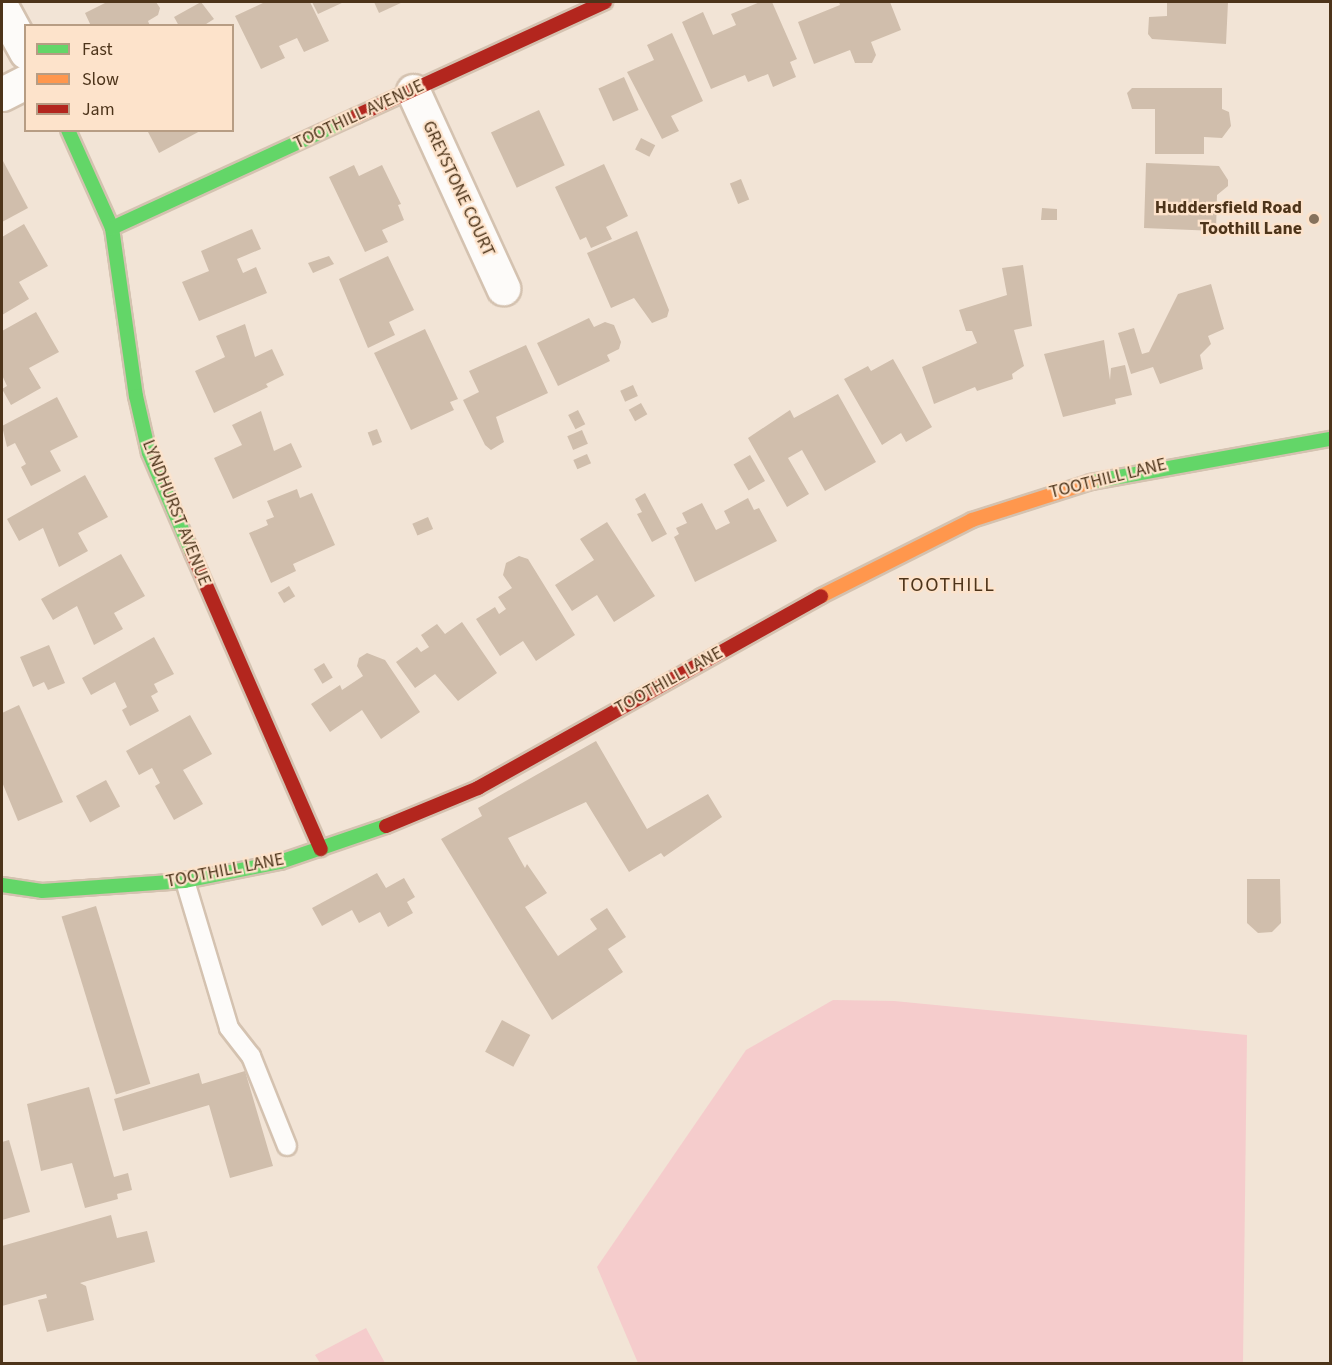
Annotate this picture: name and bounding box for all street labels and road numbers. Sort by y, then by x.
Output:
street label: TOOTHILL AVENUE [291,75,427,155]
street label: GREYSTONE COURT [417,118,499,260]
street label: LYNDHURST AVENUE [137,437,215,589]
street label: TOOTHILL LANE [1047,454,1169,504]
street label: TOOTHILL LANE [611,643,727,719]
street label: TOOTHILL LANE [164,849,286,893]

